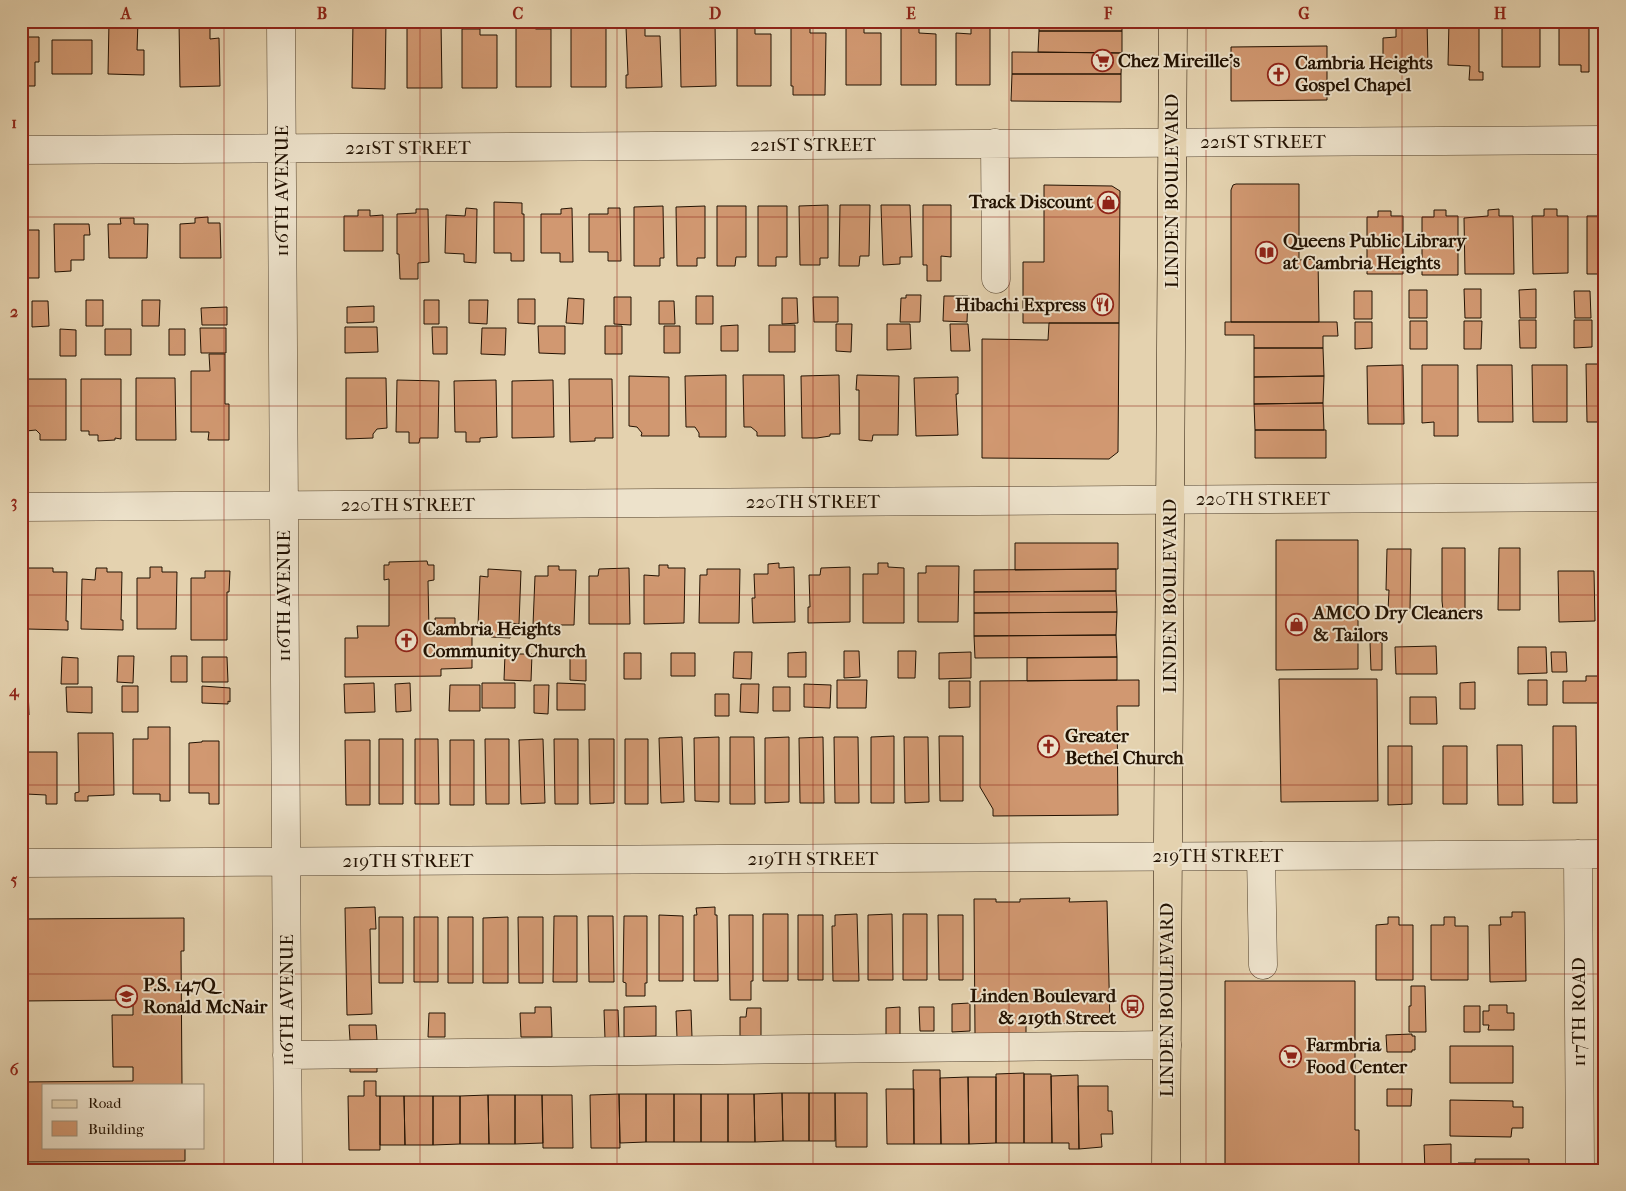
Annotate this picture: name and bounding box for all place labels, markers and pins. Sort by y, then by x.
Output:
supermarket icon: Chez Mireille's [1090,49,1114,73]
place label: Chez Mireille's [1118,50,1240,72]
place label: Cambria Heights Gospel Chapel [1295,52,1433,96]
church icon: Cambria Heights Gospel Chapel [1267,62,1291,86]
shop icon: Track Discount [1097,190,1121,214]
place label: Track Discount [968,191,1093,213]
place label: Queens Public Library at Cambria Heights [1283,230,1467,274]
library icon: Queens Public Library at Cambria Heights [1255,240,1279,264]
restaurant icon: Hibachi Express [1090,293,1114,317]
place label: Hibachi Express [955,294,1086,316]
place label: AMCO Dry Cleaners & Tailors [1312,602,1483,646]
shop icon: AMCO Dry Cleaners & Tailors [1285,612,1309,636]
place label: Cambria Heights Community Church [423,618,586,662]
church icon: Cambria Heights Community Church [395,628,419,652]
place label: Greater Bethel Church [1065,725,1184,769]
church icon: Greater Bethel Church [1037,735,1061,759]
place label: P.S. 147Q Ronald McNair [143,974,268,1018]
school or university icon: P.S. 147Q Ronald McNair [115,984,139,1008]
place label: Linden Boulevard & 219th Street [970,985,1117,1029]
bus stop icon: Linden Boulevard & 219th Street [1120,995,1144,1019]
place label: Farmbria Food Center [1305,1034,1408,1078]
supermarket icon: Farmbria Food Center [1278,1044,1302,1068]

